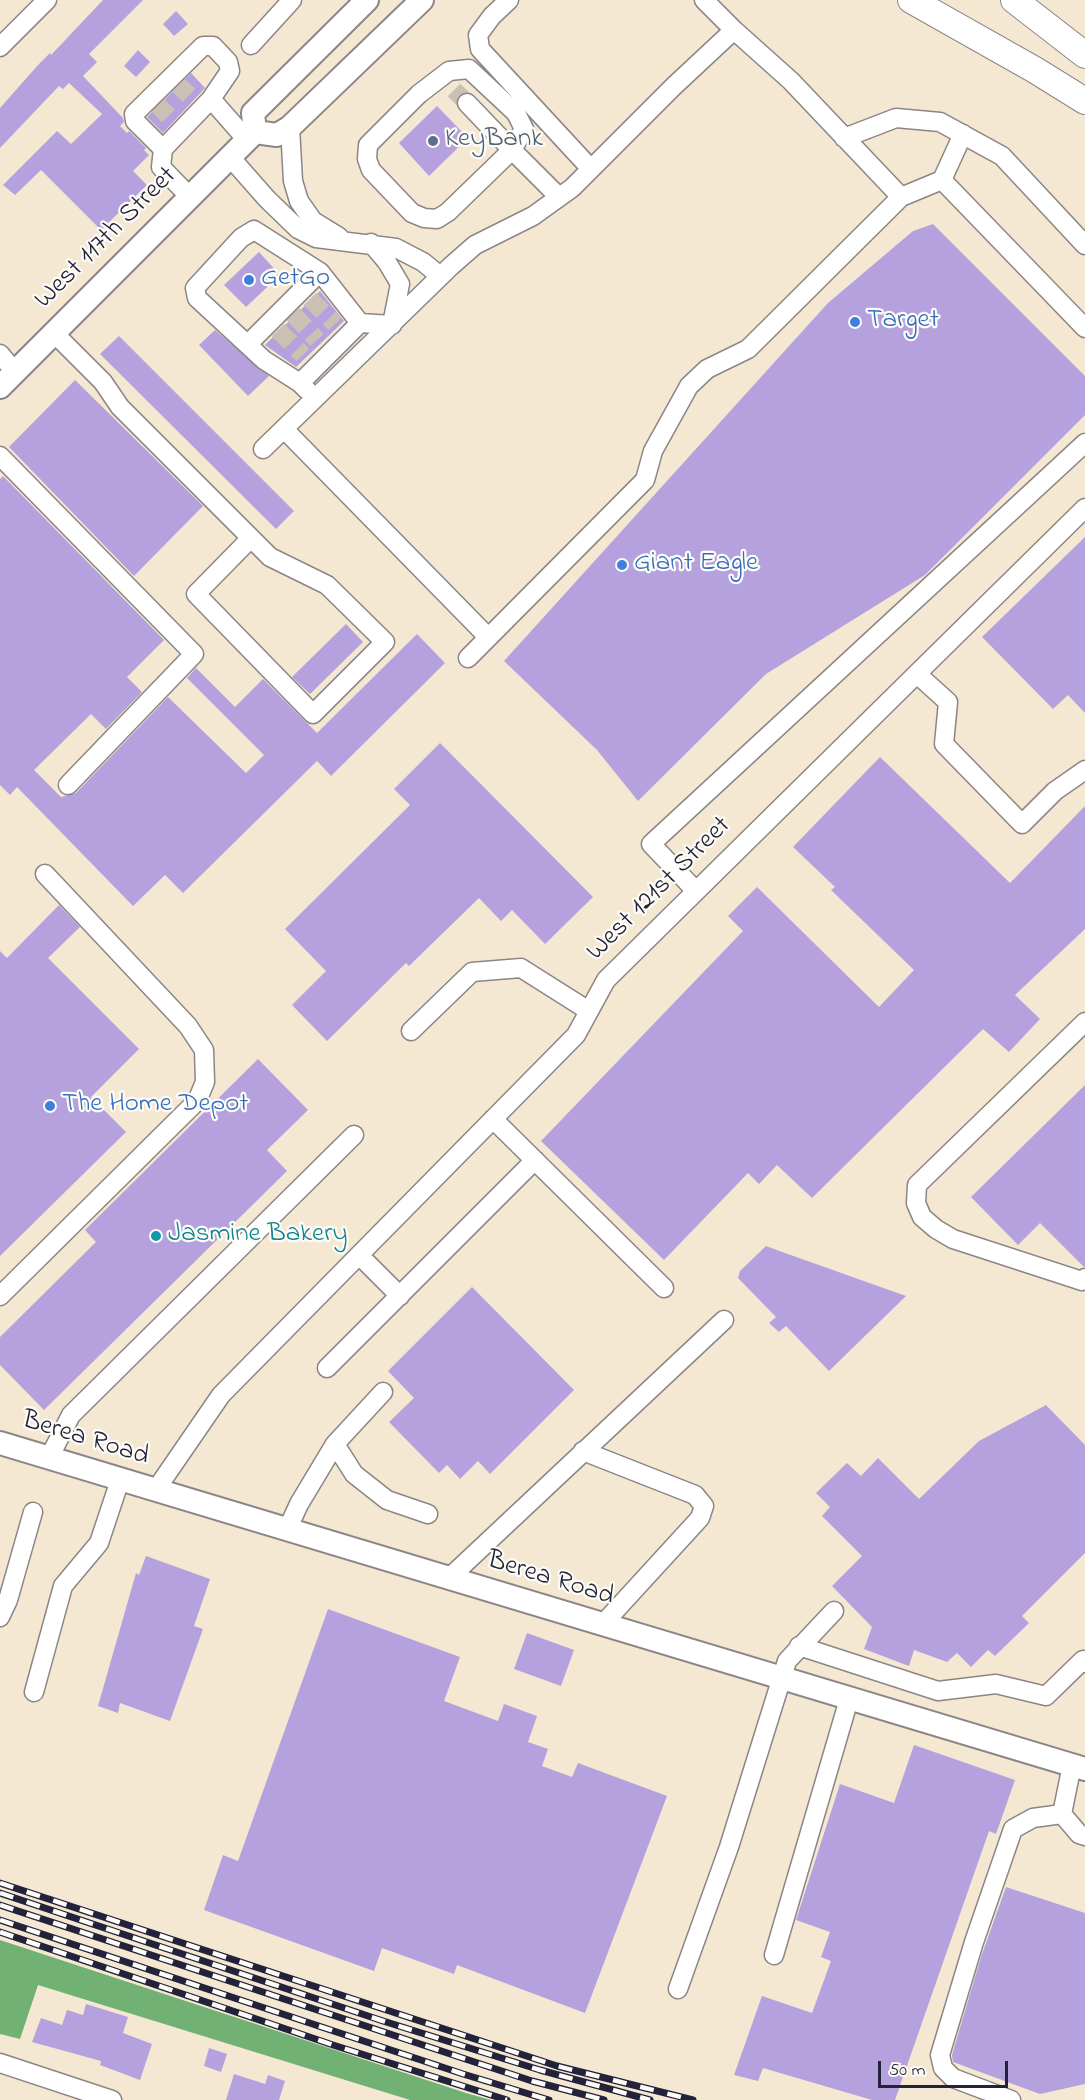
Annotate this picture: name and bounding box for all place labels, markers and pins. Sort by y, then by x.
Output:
place label: KeyBank [445,125,543,157]
marker: KeyBank [426,134,440,148]
place label: GetGo [261,264,330,296]
marker: GetGo [242,273,256,287]
place label: Target [867,306,939,338]
marker: Target [848,315,862,329]
place label: Giant Eagle [634,549,758,581]
marker: Giant Eagle [615,558,629,572]
place label: The Home Depot [62,1090,248,1122]
marker: The Home Depot [43,1099,57,1113]
place label: Jasmine Bakery [168,1220,348,1252]
marker: Jasmine Bakery [149,1229,163,1243]

